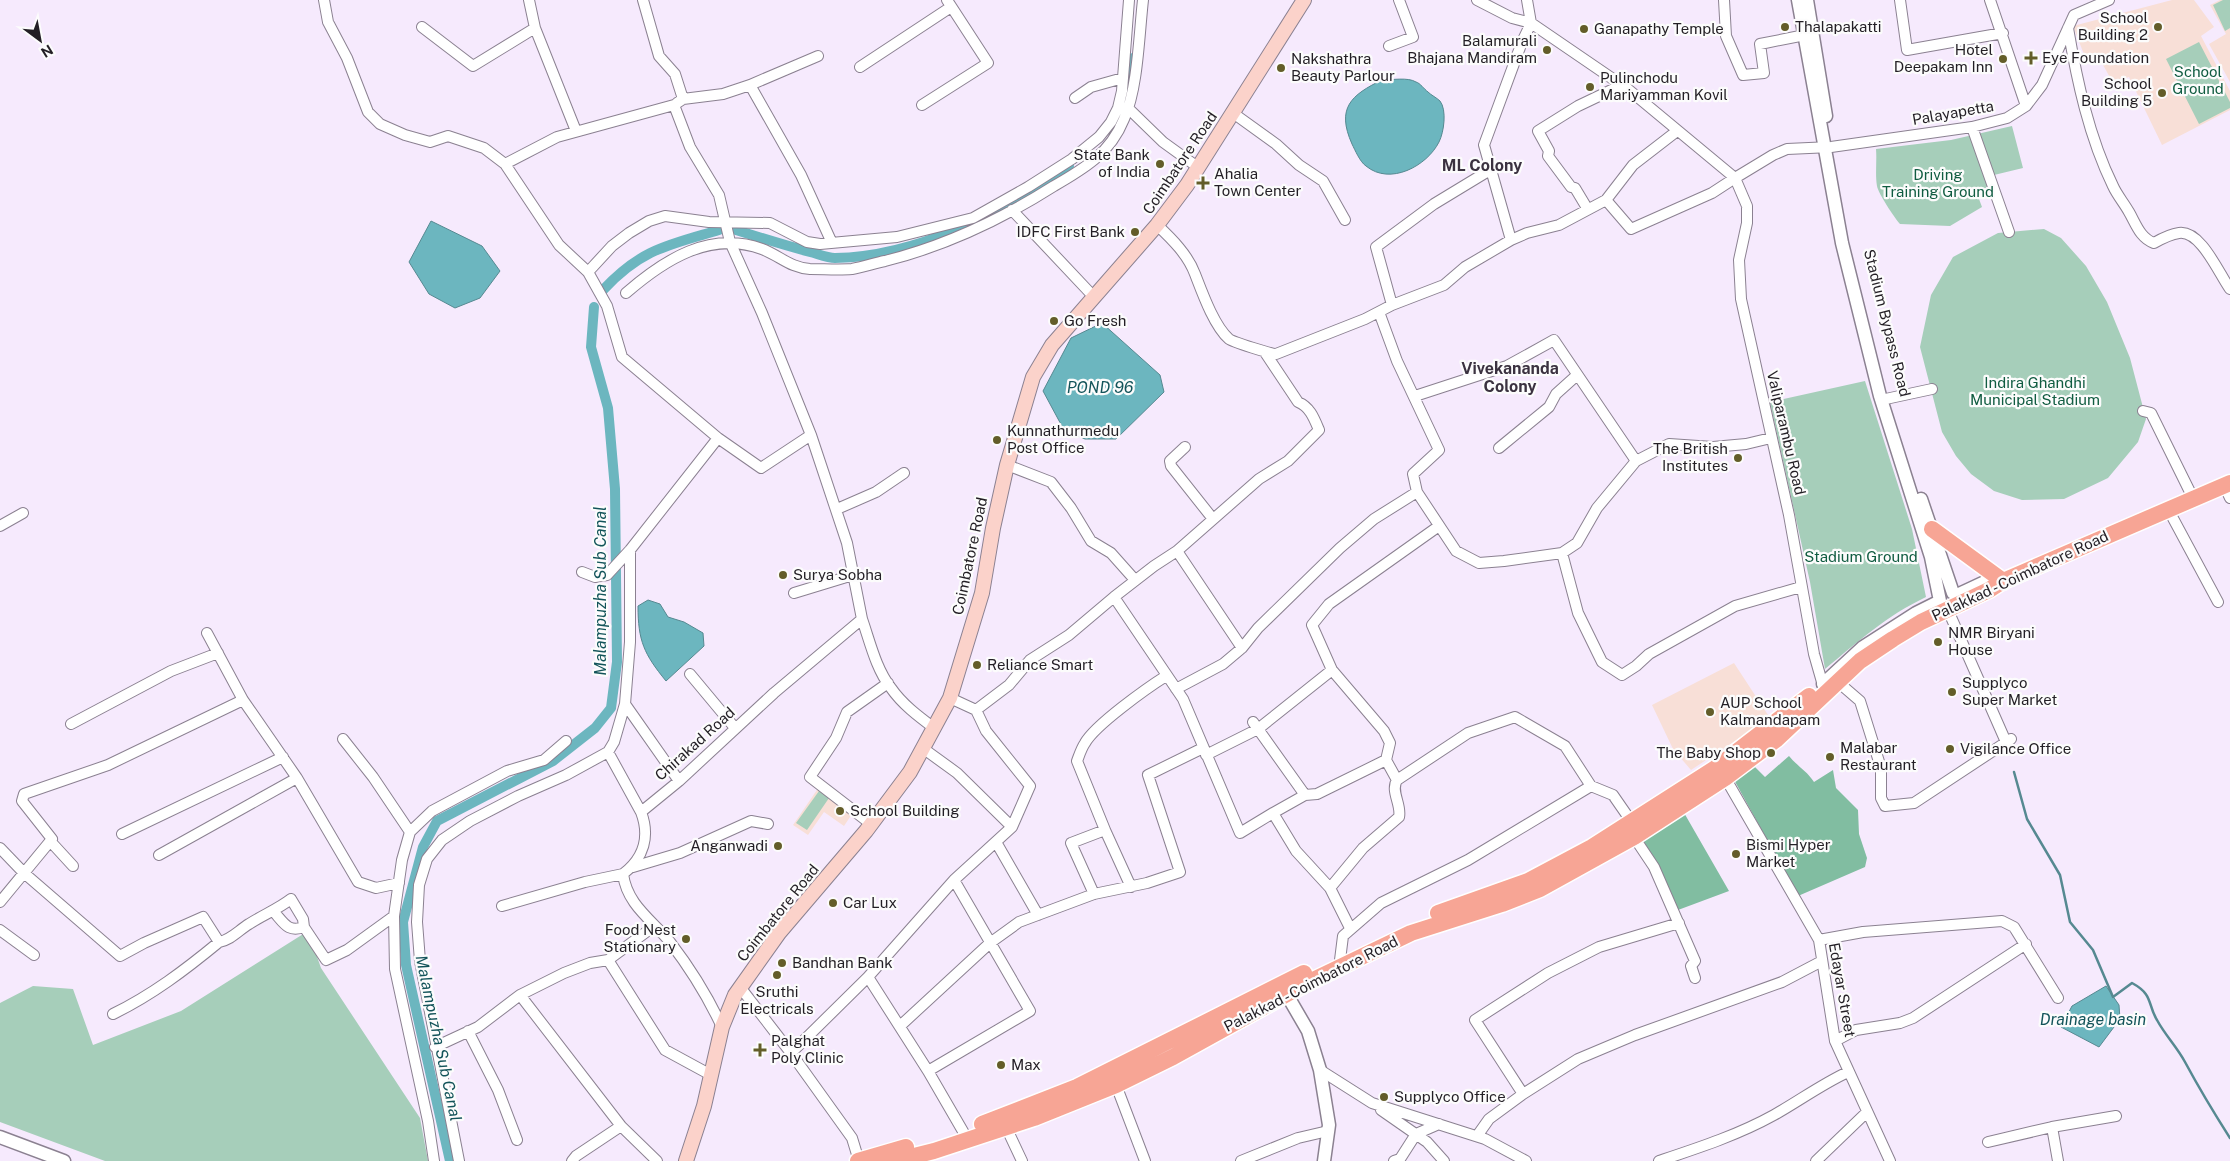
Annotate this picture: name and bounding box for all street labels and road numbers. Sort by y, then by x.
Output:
street label: Palayapetta [1911,97,1995,128]
street label: Coimbatore Road [1139,108,1220,217]
street label: Stadium Bypass Road [1861,247,1914,398]
street label: Valiparambu Road [1764,369,1809,497]
street label: Coimbatore Road [949,496,990,616]
street label: Palakkad - Coimbatore Road [1929,527,2111,624]
street label: Chirakad Road [651,703,738,784]
street label: Coimbatore Road [733,861,822,965]
street label: Palakkad - Coimbatore Road [1221,932,1401,1035]
street label: Edayar Street [1826,941,1859,1039]

